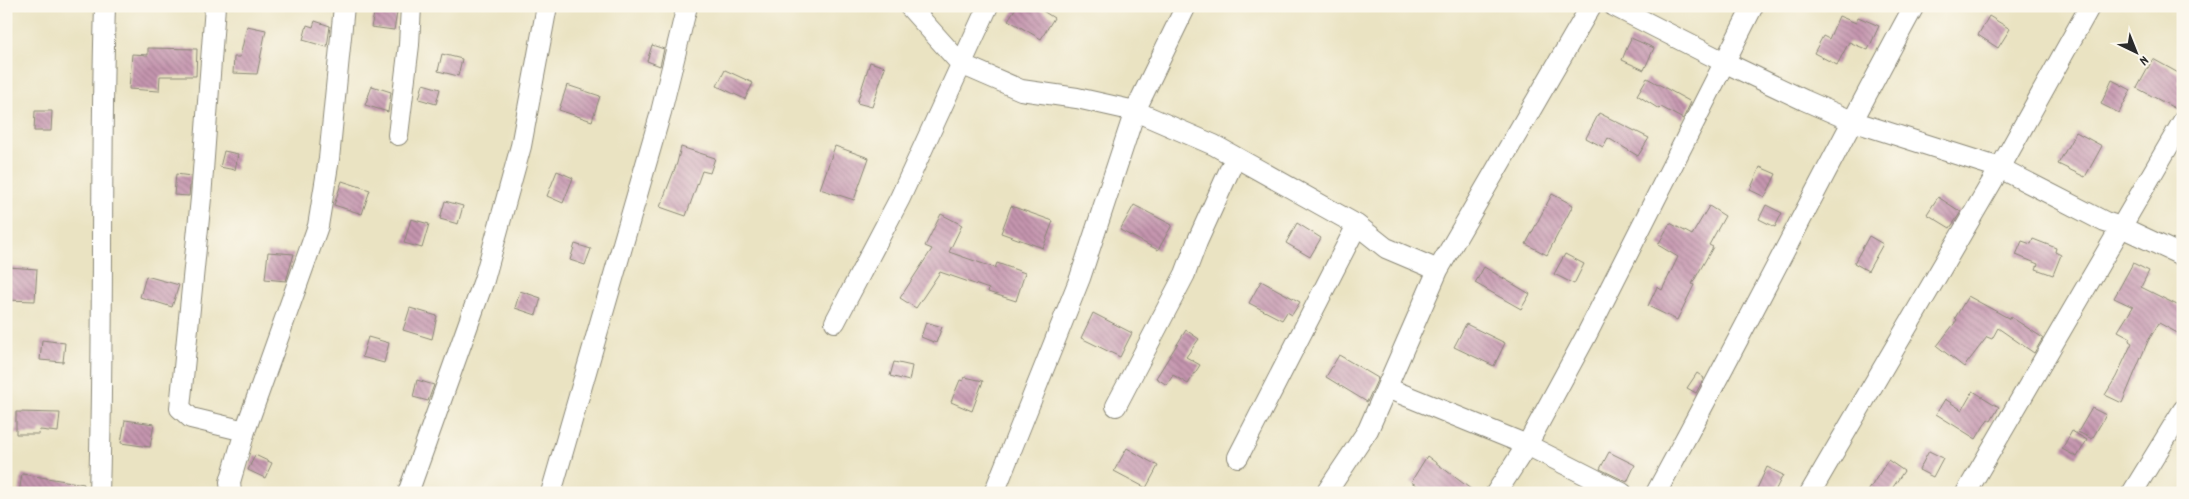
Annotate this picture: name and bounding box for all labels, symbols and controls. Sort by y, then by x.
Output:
north arrow [2112,28,2162,78]
text: N [2134,50,2153,70]

